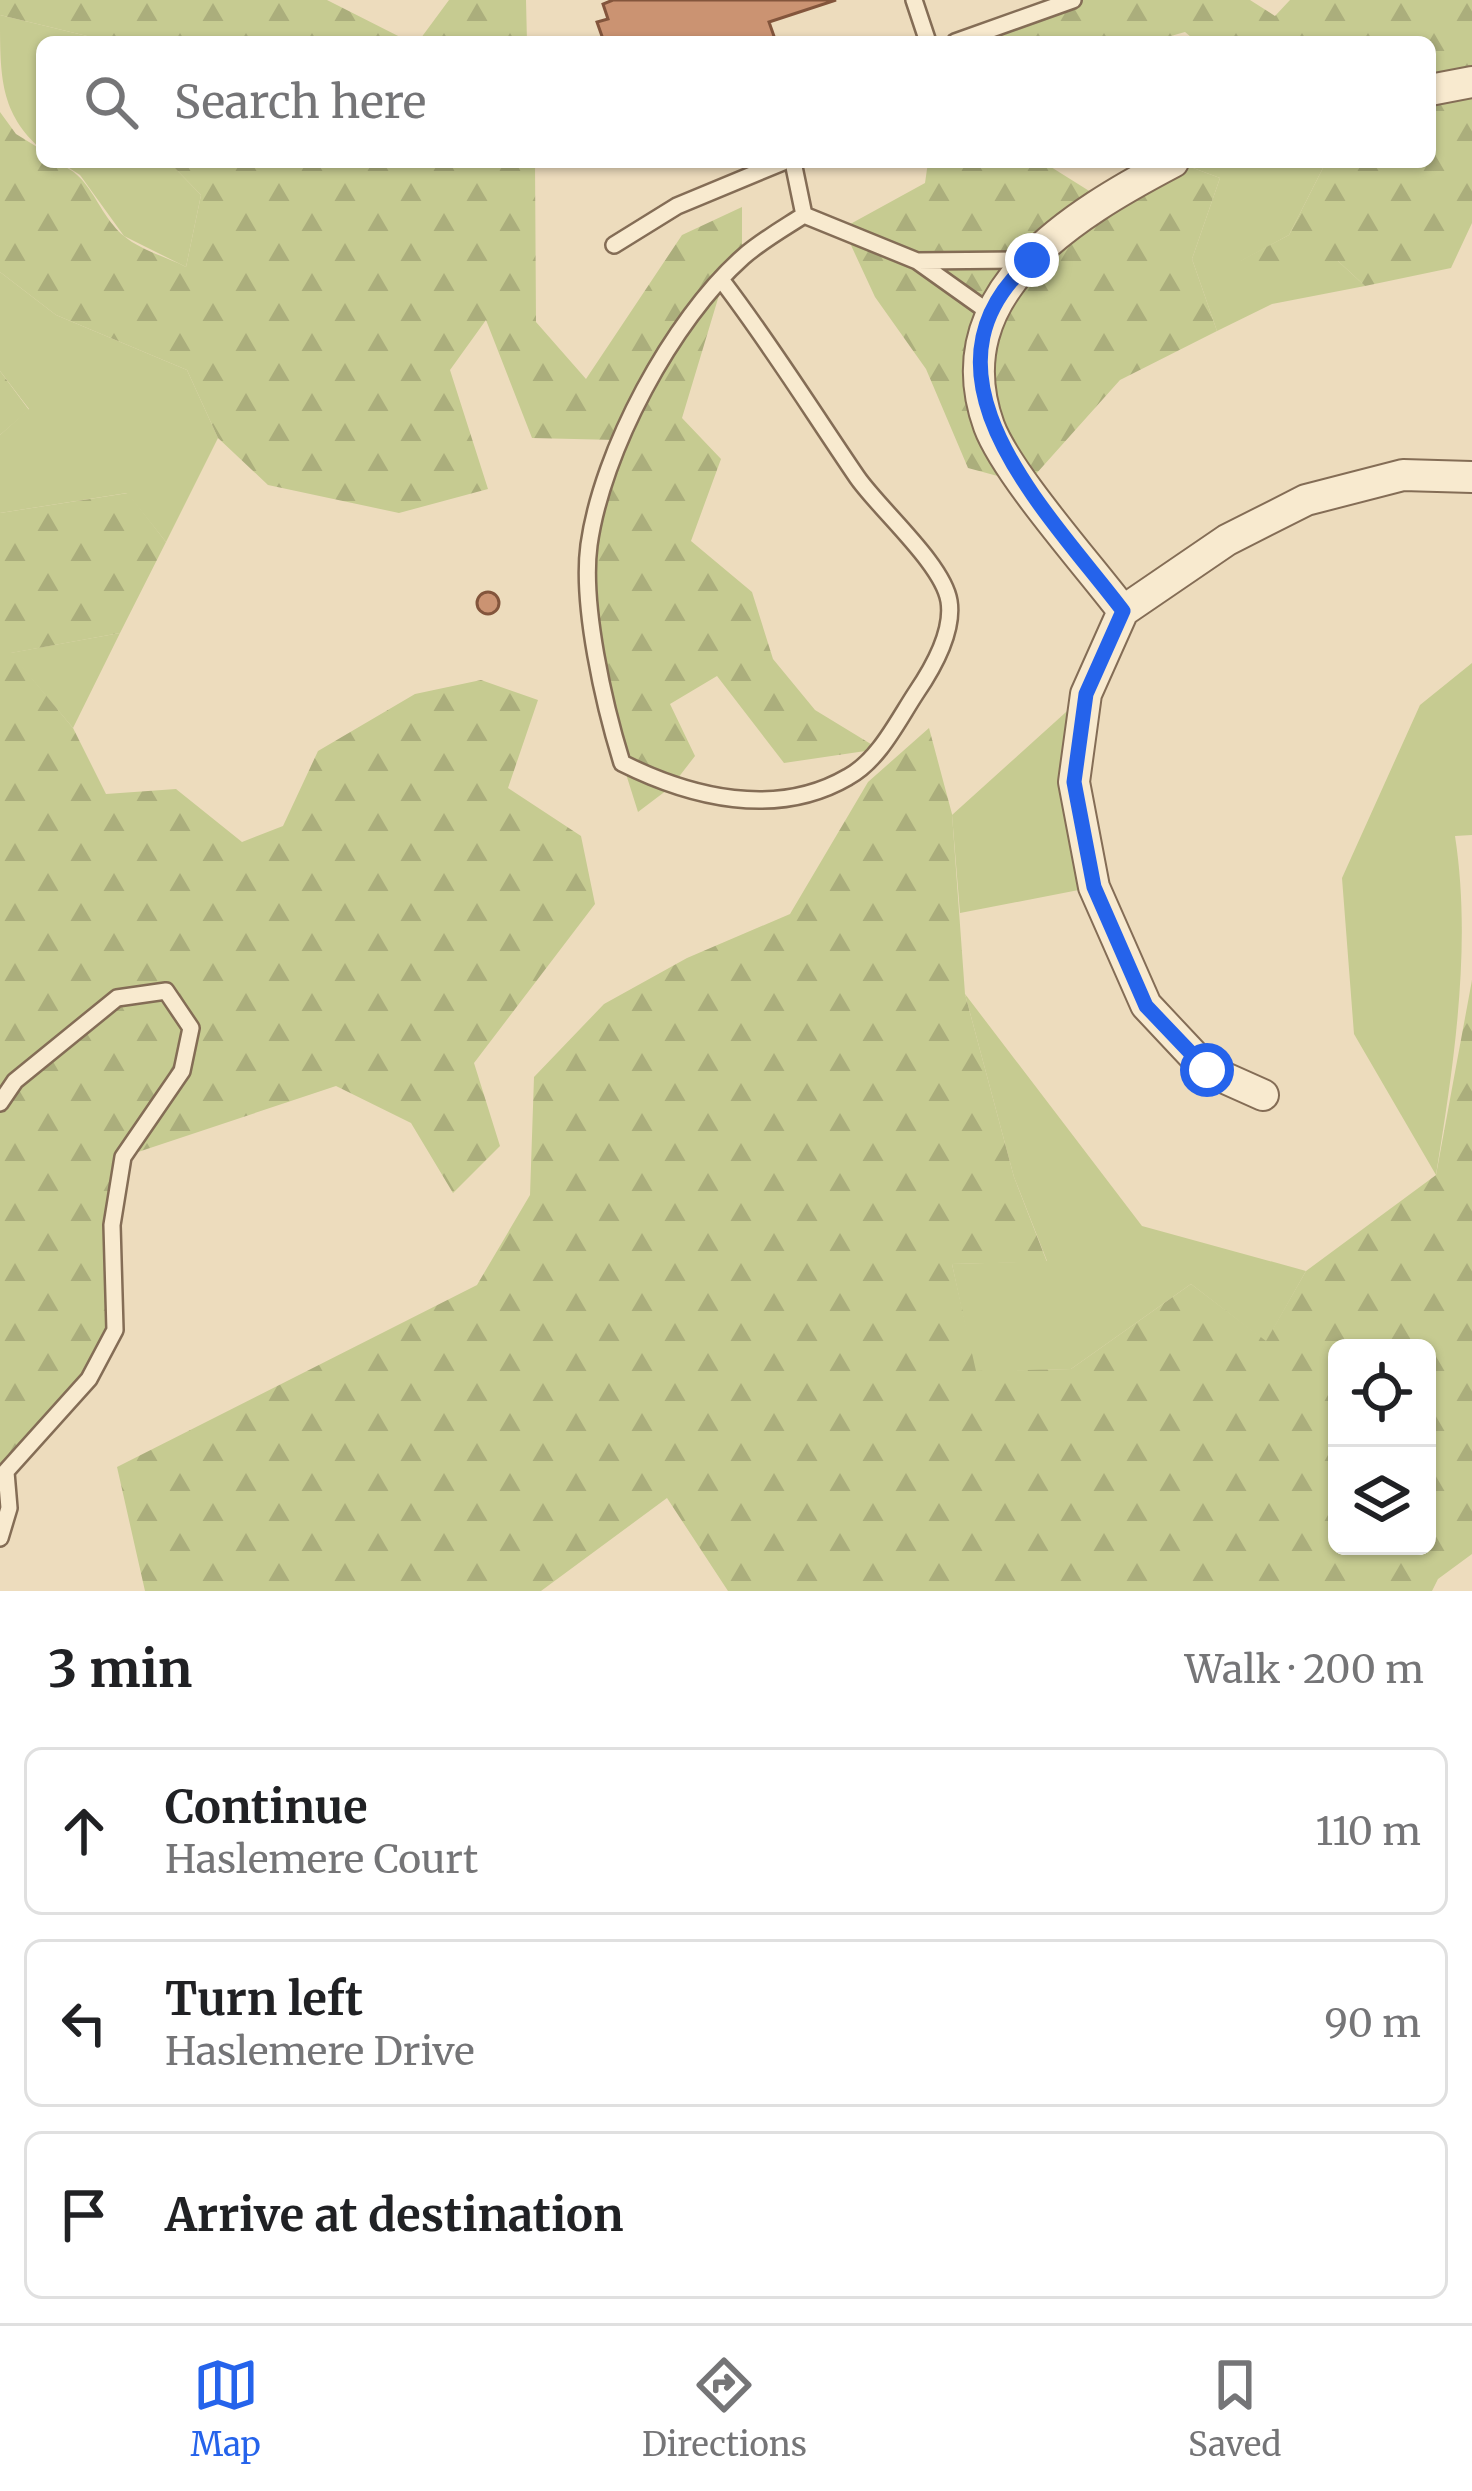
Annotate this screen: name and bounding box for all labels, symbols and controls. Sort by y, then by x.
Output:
search box [36,36,1436,168]
icon: search [78,69,144,135]
text: Search here [174,74,426,130]
route end [1005,233,1059,287]
route start [1180,1043,1234,1097]
map controls [1328,1339,1436,1555]
button: locate [1328,1339,1436,1447]
button: layers [1328,1447,1436,1555]
text: 3 min [48,1637,192,1701]
text: Walk · 200 m [1185,1645,1424,1694]
text: Continue [165,1779,367,1835]
icon: ahead [51,1798,117,1864]
text: 110 m [1316,1807,1421,1856]
text: Haslemere Court [165,1835,478,1884]
text: Turn left [165,1971,363,2027]
icon: left [51,1990,117,2056]
text: 90 m [1324,1999,1421,2048]
text: Haslemere Drive [165,2027,475,2076]
icon: arrive [51,2182,117,2248]
text: Arrive at destination [165,2187,623,2243]
tab: Map [191,2352,261,2465]
tab: Directions [642,2352,807,2465]
tab: Saved [1188,2352,1281,2465]

